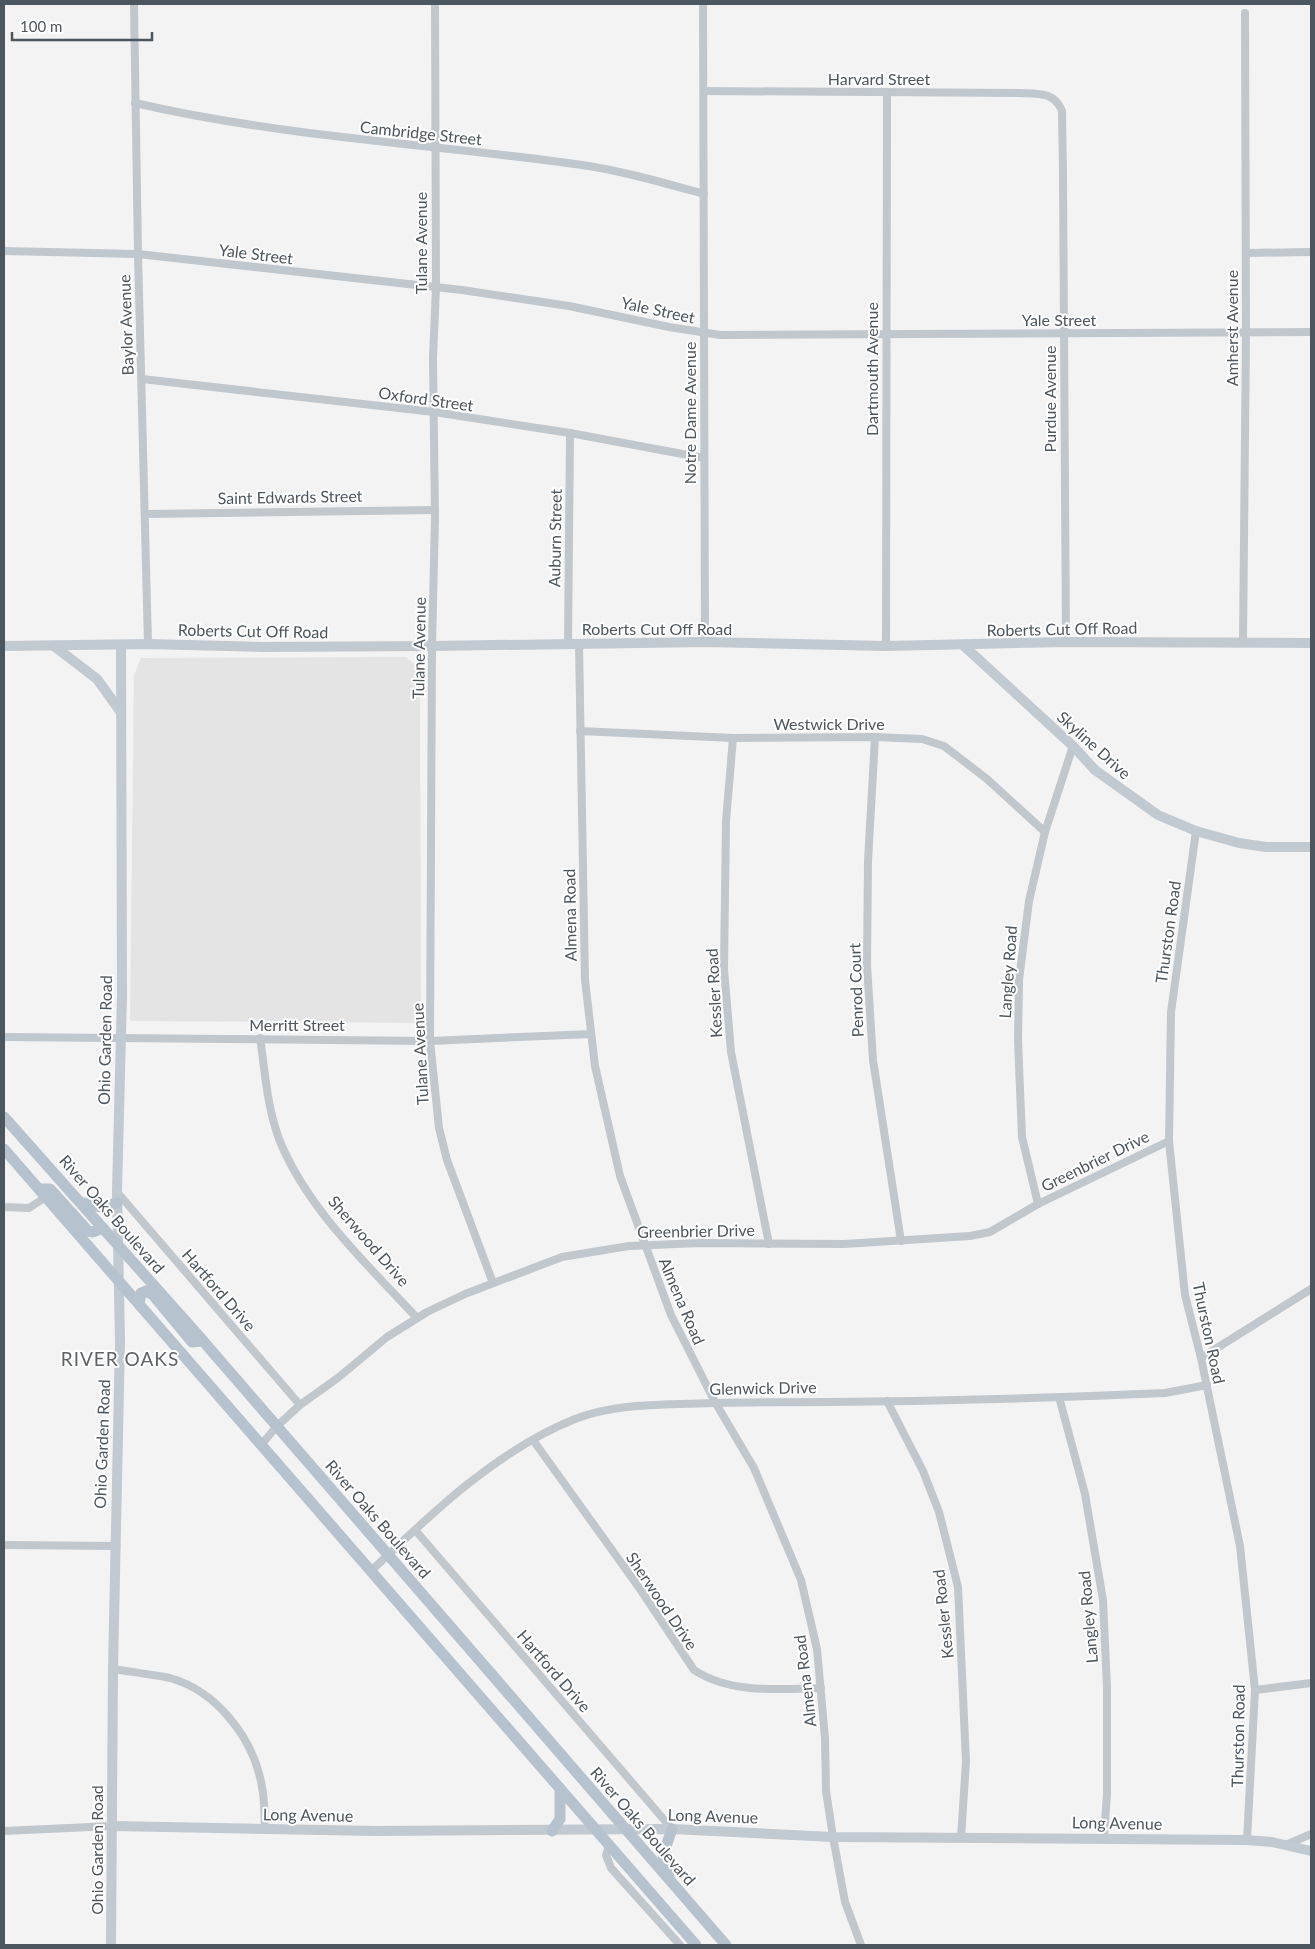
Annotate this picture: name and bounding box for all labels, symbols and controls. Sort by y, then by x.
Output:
scale bar [12,10,152,42]
text: 100 m [20,17,62,35]
street label: Harvard Street [828,69,931,88]
street label: Cambridge Street [359,117,483,148]
street label: Tulane Avenue [411,192,430,294]
street label: Yale Street [218,240,295,268]
street label: Amherst Avenue [1222,270,1241,386]
street label: Baylor Avenue [114,274,137,376]
street label: Yale Street [620,292,697,327]
street label: Dartmouth Avenue [862,302,881,436]
street label: Yale Street [1022,310,1097,329]
street label: Notre Dame Avenue [680,342,699,484]
street label: Purdue Avenue [1040,346,1059,452]
street label: Oxford Street [377,382,475,415]
street label: Saint Edwards Street [217,486,363,507]
street label: Auburn Street [544,488,565,587]
street label: Tulane Avenue [408,597,429,699]
street label: Roberts Cut Off Road [987,618,1137,639]
street label: Roberts Cut Off Road [582,619,732,638]
street label: Roberts Cut Off Road [178,620,328,641]
street label: Skyline Drive [1054,707,1135,783]
street label: Westwick Drive [773,714,885,733]
street label: Almena Road [559,869,580,961]
street label: Thurston Road [1151,880,1184,984]
street label: Langley Road [995,925,1020,1019]
street label: Penrod Court [844,942,867,1037]
street label: Kessler Road [702,948,725,1038]
street label: Ohio Garden Road [94,975,115,1105]
street label: Tulane Avenue [407,1002,432,1106]
street label: Merritt Street [249,1015,345,1034]
street label: Greenbrier Drive [1038,1126,1152,1195]
street label: River Oaks Boulevard [56,1151,169,1277]
street label: Sherwood Drive [325,1192,414,1290]
street label: Greenbrier Drive [637,1220,755,1241]
street label: Hartford Drive [179,1245,260,1335]
street label: Almena Road [656,1254,709,1347]
street label: Thurston Road [1189,1280,1230,1385]
district label: RIVER OAKS [61,1347,179,1370]
street label: Glenwick Drive [709,1377,817,1398]
street label: Ohio Garden Road [90,1379,113,1509]
street label: River Oaks Boulevard [322,1456,435,1582]
street label: Sherwood Drive [623,1548,702,1653]
street label: Kessler Road [928,1569,957,1660]
street label: Langley Road [1074,1570,1101,1664]
street label: Hartford Drive [514,1626,595,1716]
street label: Almena Road [789,1634,820,1728]
street label: Thurston Road [1227,1684,1248,1788]
street label: River Oaks Boulevard [587,1763,700,1889]
street label: Ohio Garden Road [87,1785,106,1915]
street label: Long Avenue [263,1804,353,1825]
street label: Long Avenue [667,1804,759,1827]
street label: Long Avenue [1072,1812,1162,1833]

